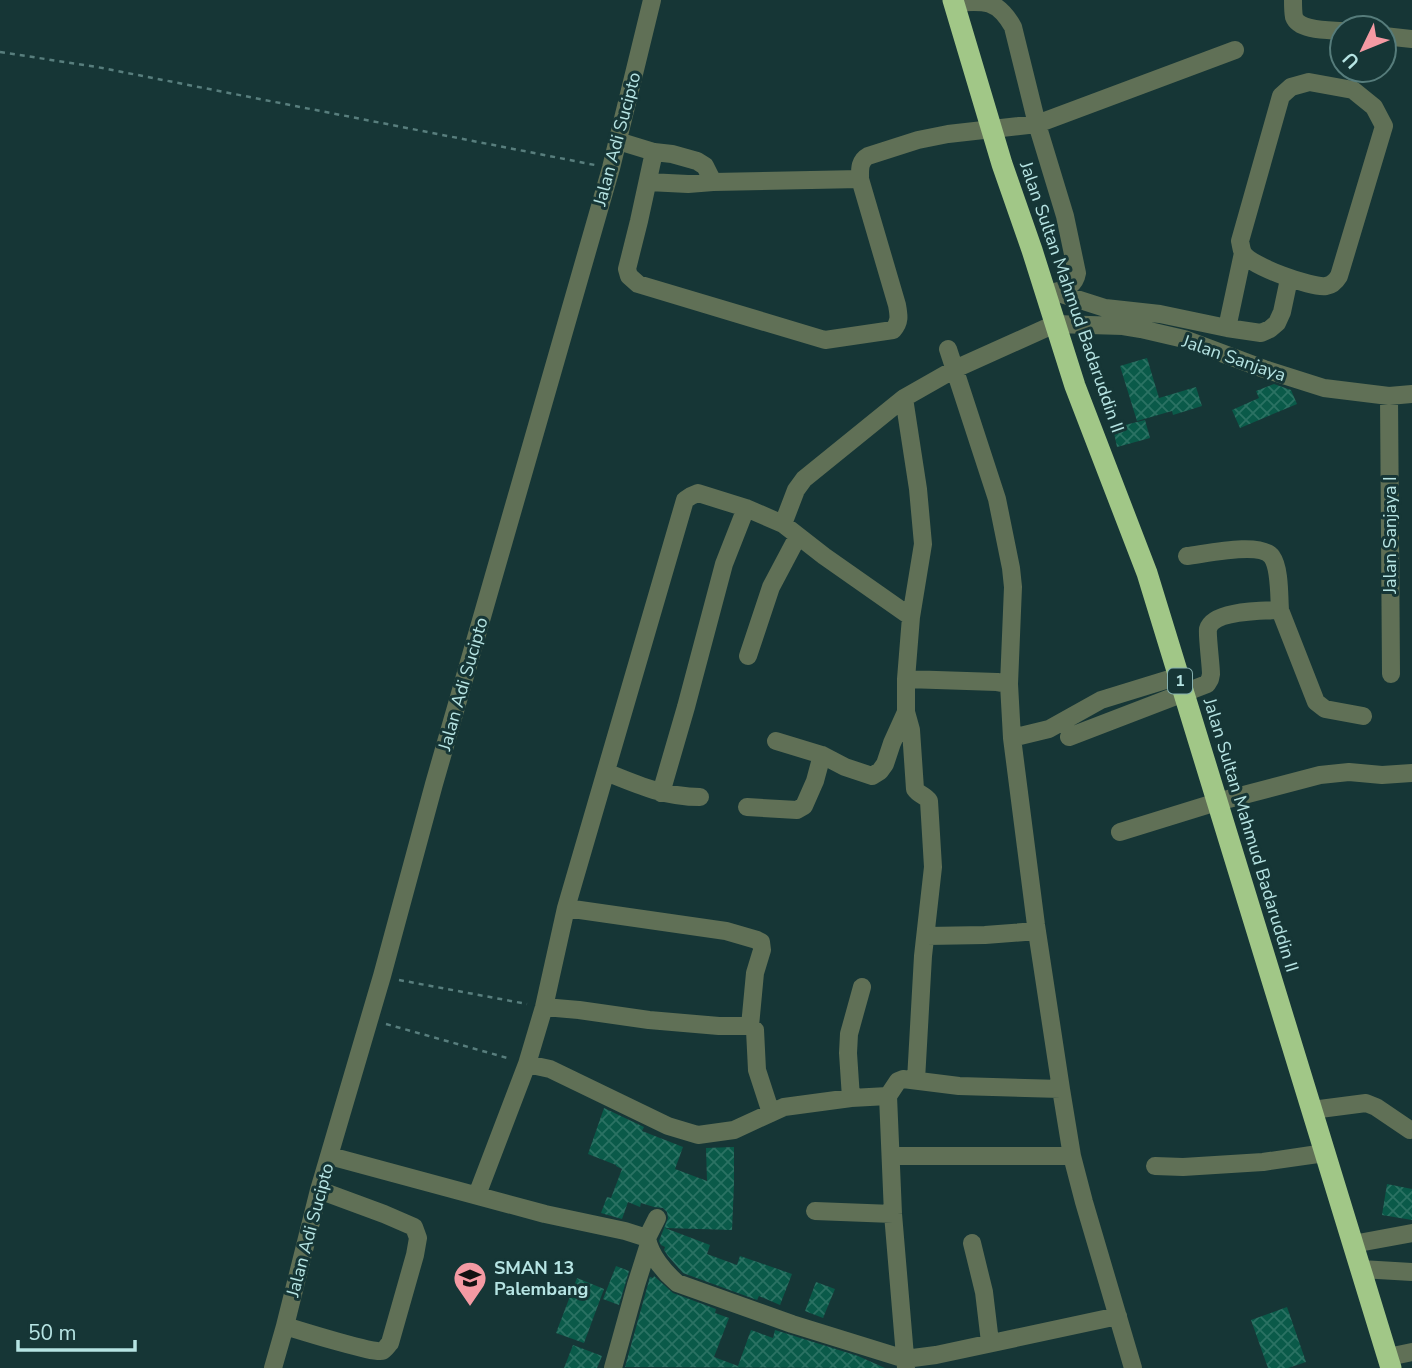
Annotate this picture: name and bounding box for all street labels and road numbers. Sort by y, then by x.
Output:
street label: Jalan Adi Sucipto [587,69,646,210]
street label: Jalan Sultan Mahmud Badaruddin II [1014,157,1130,436]
street label: Jalan Sanjaya [1178,329,1289,387]
street label: Jalan Sanjaya I [1378,476,1402,595]
street label: Jalan Adi Sucipto [432,615,494,754]
road number: 1 [1168,668,1192,694]
street label: Jalan Sultan Mahmud Badaruddin II [1198,694,1304,975]
street label: Jalan Adi Sucipto [280,1160,339,1301]

